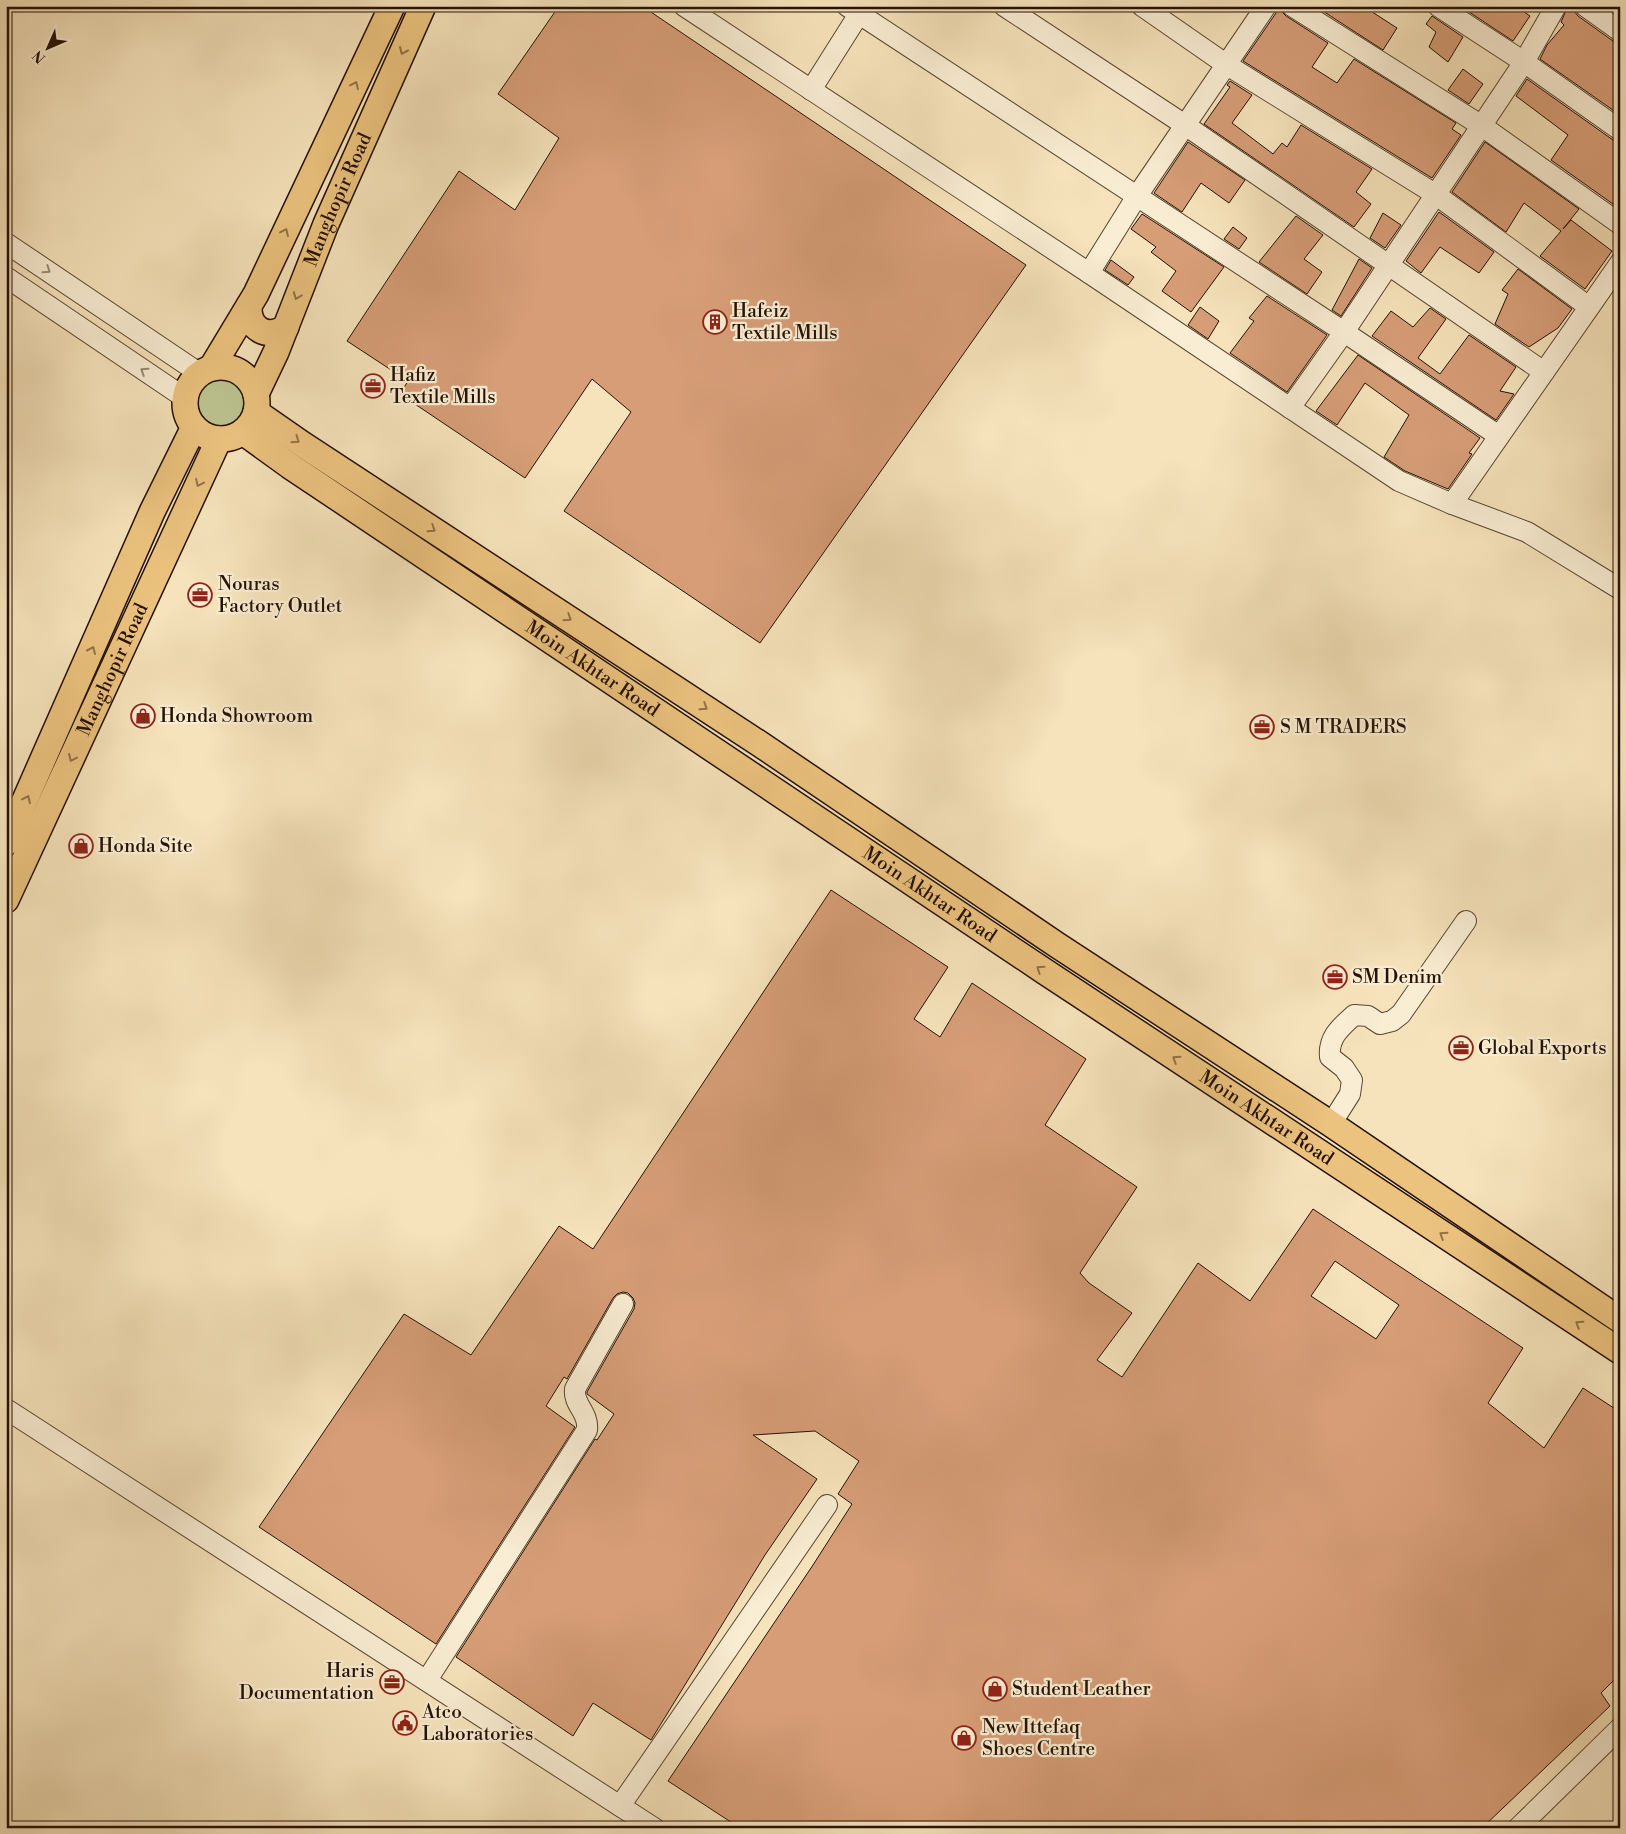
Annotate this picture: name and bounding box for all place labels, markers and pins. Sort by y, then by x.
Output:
place label: Hafeiz Textile Mills [732,299,838,345]
building icon: Hafeiz Textile Mills [702,309,728,335]
place label: Hafiz Textile Mills [390,363,496,409]
office icon: Hafiz Textile Mills [360,373,386,399]
place label: Nouras Factory Outlet [218,572,343,618]
office icon: Nouras Factory Outlet [187,582,213,608]
shop icon: Honda Showroom [130,703,156,729]
place label: Honda Showroom [160,704,314,728]
office icon: S M TRADERS [1249,714,1275,740]
place label: S M TRADERS [1280,715,1407,739]
shop icon: Honda Site [68,833,94,859]
place label: Honda Site [98,834,193,858]
office icon: SM Denim [1322,964,1348,990]
place label: SM Denim [1352,965,1443,989]
office icon: Global Exports [1448,1035,1474,1061]
place label: Global Exports [1478,1036,1606,1060]
place label: Haris Documentation [239,1659,374,1705]
office icon: Haris Documentation [379,1669,405,1695]
shop icon: Student Leather [982,1676,1008,1702]
place label: Student Leather [1012,1677,1151,1701]
place label: Atco Laboratories [421,1700,533,1746]
public building icon: Atco Laboratories [392,1710,418,1736]
place label: New Ittefaq Shoes Centre [982,1715,1095,1761]
shop icon: New Ittefaq Shoes Centre [951,1725,977,1751]

